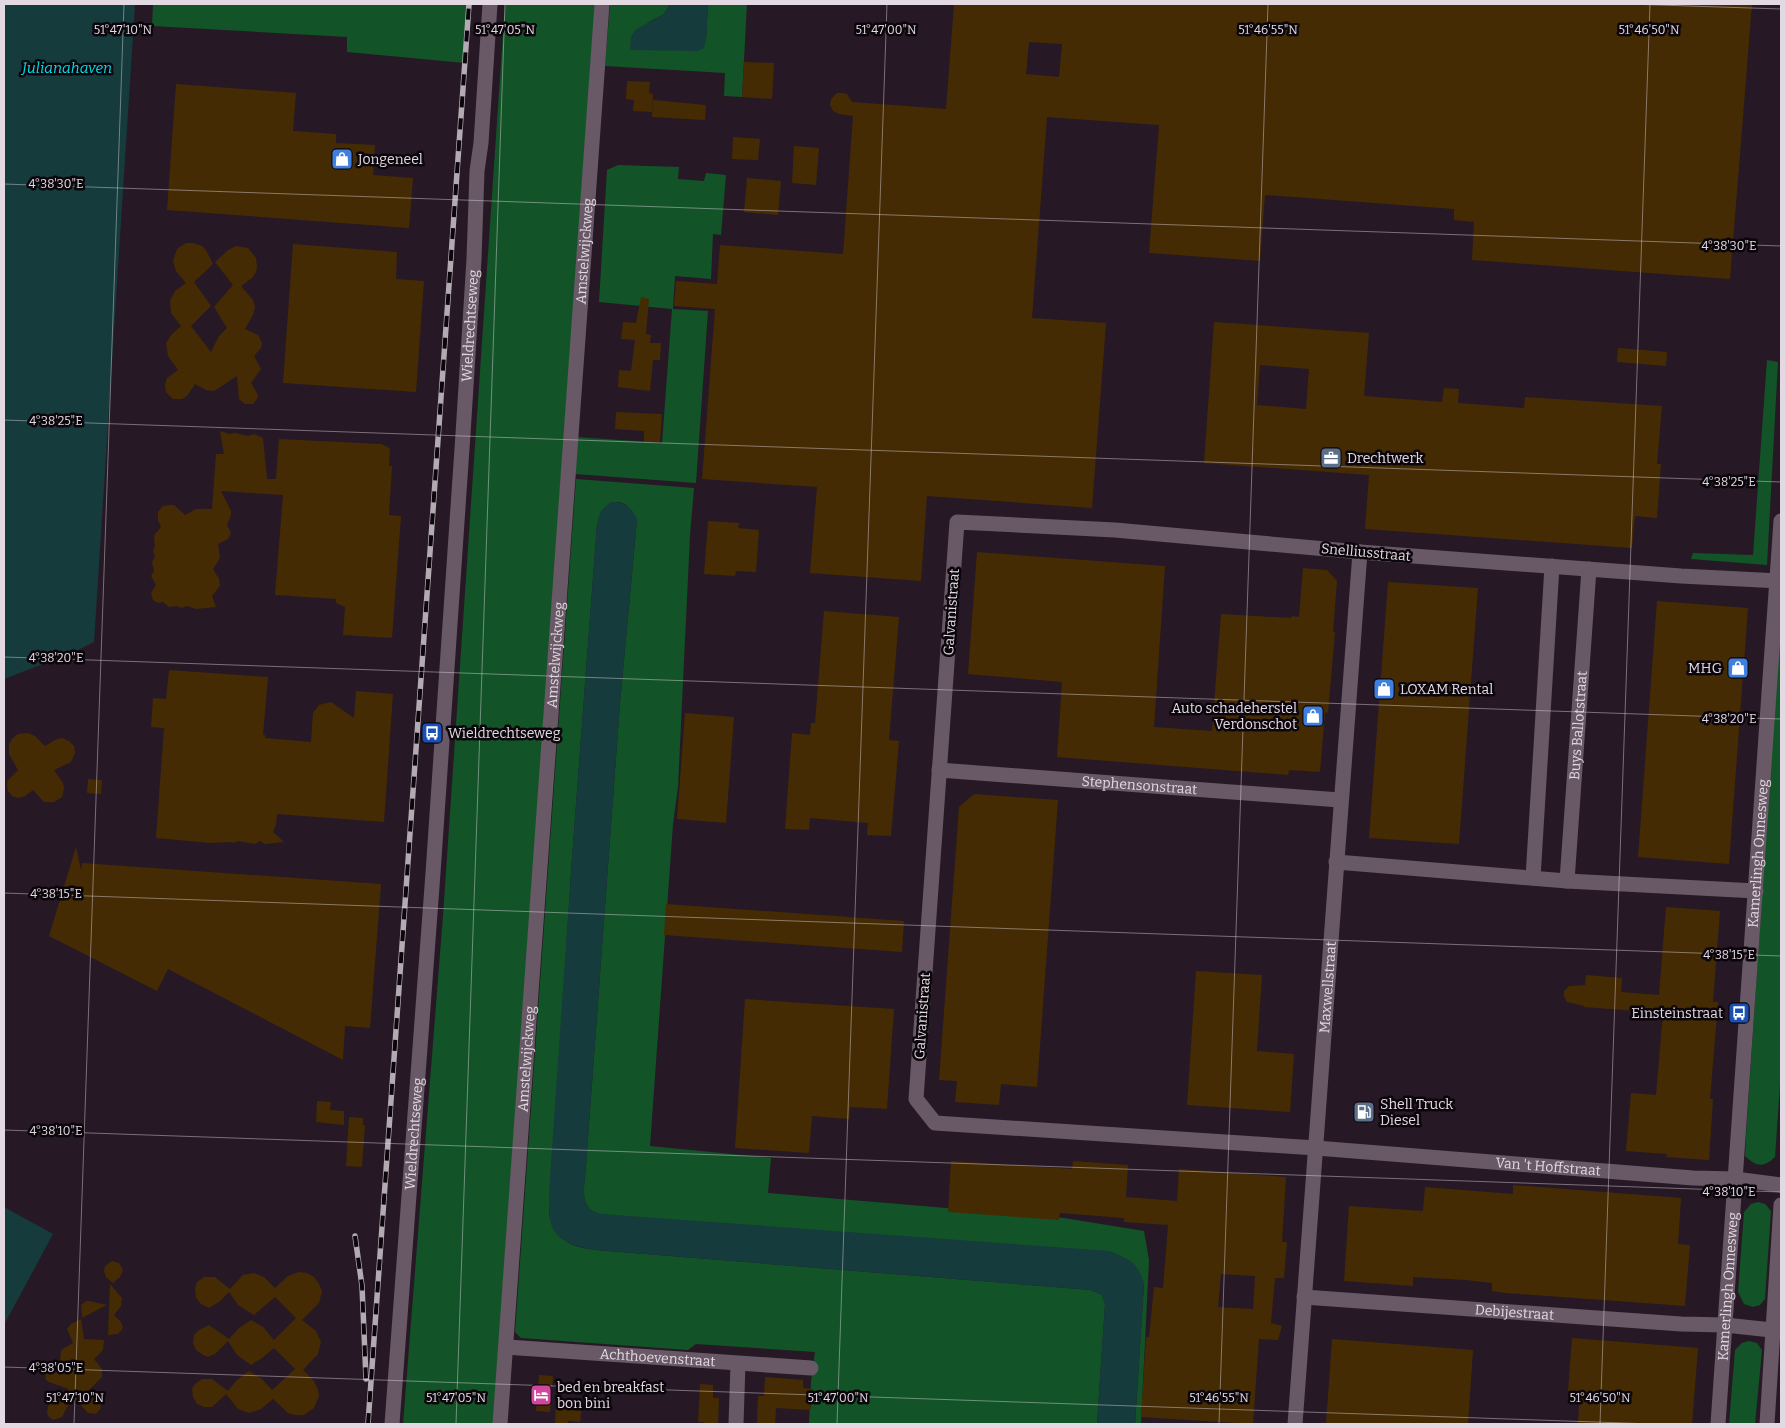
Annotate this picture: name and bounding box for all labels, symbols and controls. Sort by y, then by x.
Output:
text: 51°47'10"N [94,23,153,37]
text: 51°47'05"N [475,23,535,37]
text: 51°47'00"N [855,23,917,37]
text: 51°46'55"N [1238,23,1298,37]
text: 51°46'50"N [1619,23,1680,37]
water label: Julianahaven [20,59,112,77]
shop icon: Jongeneel [330,147,354,171]
place label: Jongeneel [357,151,423,168]
text: 4°38'30"E [29,177,83,191]
street label: Amstelwijckweg [572,197,597,305]
text: 4°38'30"E [1702,239,1756,253]
street label: Wieldrechtseweg [458,269,482,383]
text: 4°38'25"E [29,414,83,428]
office icon: Drechtwerk [1319,446,1343,470]
place label: Drechtwerk [1347,450,1423,467]
text: 4°38'25"E [1702,475,1756,489]
street label: Snelliusstraat [1320,540,1412,565]
street label: Galvanistraat [940,568,963,656]
street label: Amstelwijckweg [543,601,568,709]
text: 4°38'20"E [29,651,83,665]
shop icon: MHG [1726,656,1750,680]
place label: MHG [1688,660,1722,677]
street label: Buys Ballotstraat [1566,670,1591,781]
shop icon: LOXAM Rental [1372,677,1396,701]
place label: LOXAM Rental [1400,681,1493,698]
place label: Auto schadeherstel Verdonschot [1172,700,1297,733]
shop icon: Auto schadeherstel Verdonschot [1301,704,1325,728]
text: 4°38'20"E [1702,712,1756,726]
bus stop icon: Wieldrechtseweg [420,721,444,745]
place label: Wieldrechtseweg [448,725,561,742]
street label: Stephensonstraat [1081,773,1198,798]
street label: Kamerlingh Onnesweg [1745,778,1772,928]
text: 4°38'15"E [30,887,82,901]
street label: Maxwellstraat [1316,941,1340,1034]
text: 4°38'15"E [1703,948,1755,962]
street label: Galvanistraat [911,972,934,1060]
bus stop icon: Einsteinstraat [1727,1001,1751,1025]
street label: Amstelwijckweg [514,1005,539,1113]
place label: Einsteinstraat [1631,1005,1723,1022]
street label: Wieldrechtseweg [401,1077,427,1191]
place label: Shell Truck Diesel [1380,1096,1453,1129]
fuel station icon: Shell Truck Diesel [1352,1100,1376,1124]
text: 4°38'10"E [29,1124,83,1138]
street label: Van 't Hoffstraat [1495,1154,1601,1180]
text: 4°38'10"E [1702,1185,1756,1199]
street label: Kamerlingh Onnesweg [1714,1211,1742,1361]
street label: Debijestraat [1474,1301,1555,1324]
street label: Achthoevenstraat [599,1345,716,1370]
text: 4°38'05"E [29,1361,83,1375]
place label: bed en breakfast bon bini [557,1379,664,1412]
hotel icon: bed en breakfast bon bini [529,1383,553,1407]
text: 51°47'10"N [46,1391,105,1405]
text: 51°47'05"N [426,1391,486,1405]
text: 51°47'00"N [807,1391,869,1405]
text: 51°46'55"N [1189,1391,1249,1405]
text: 51°46'50"N [1570,1391,1631,1405]

